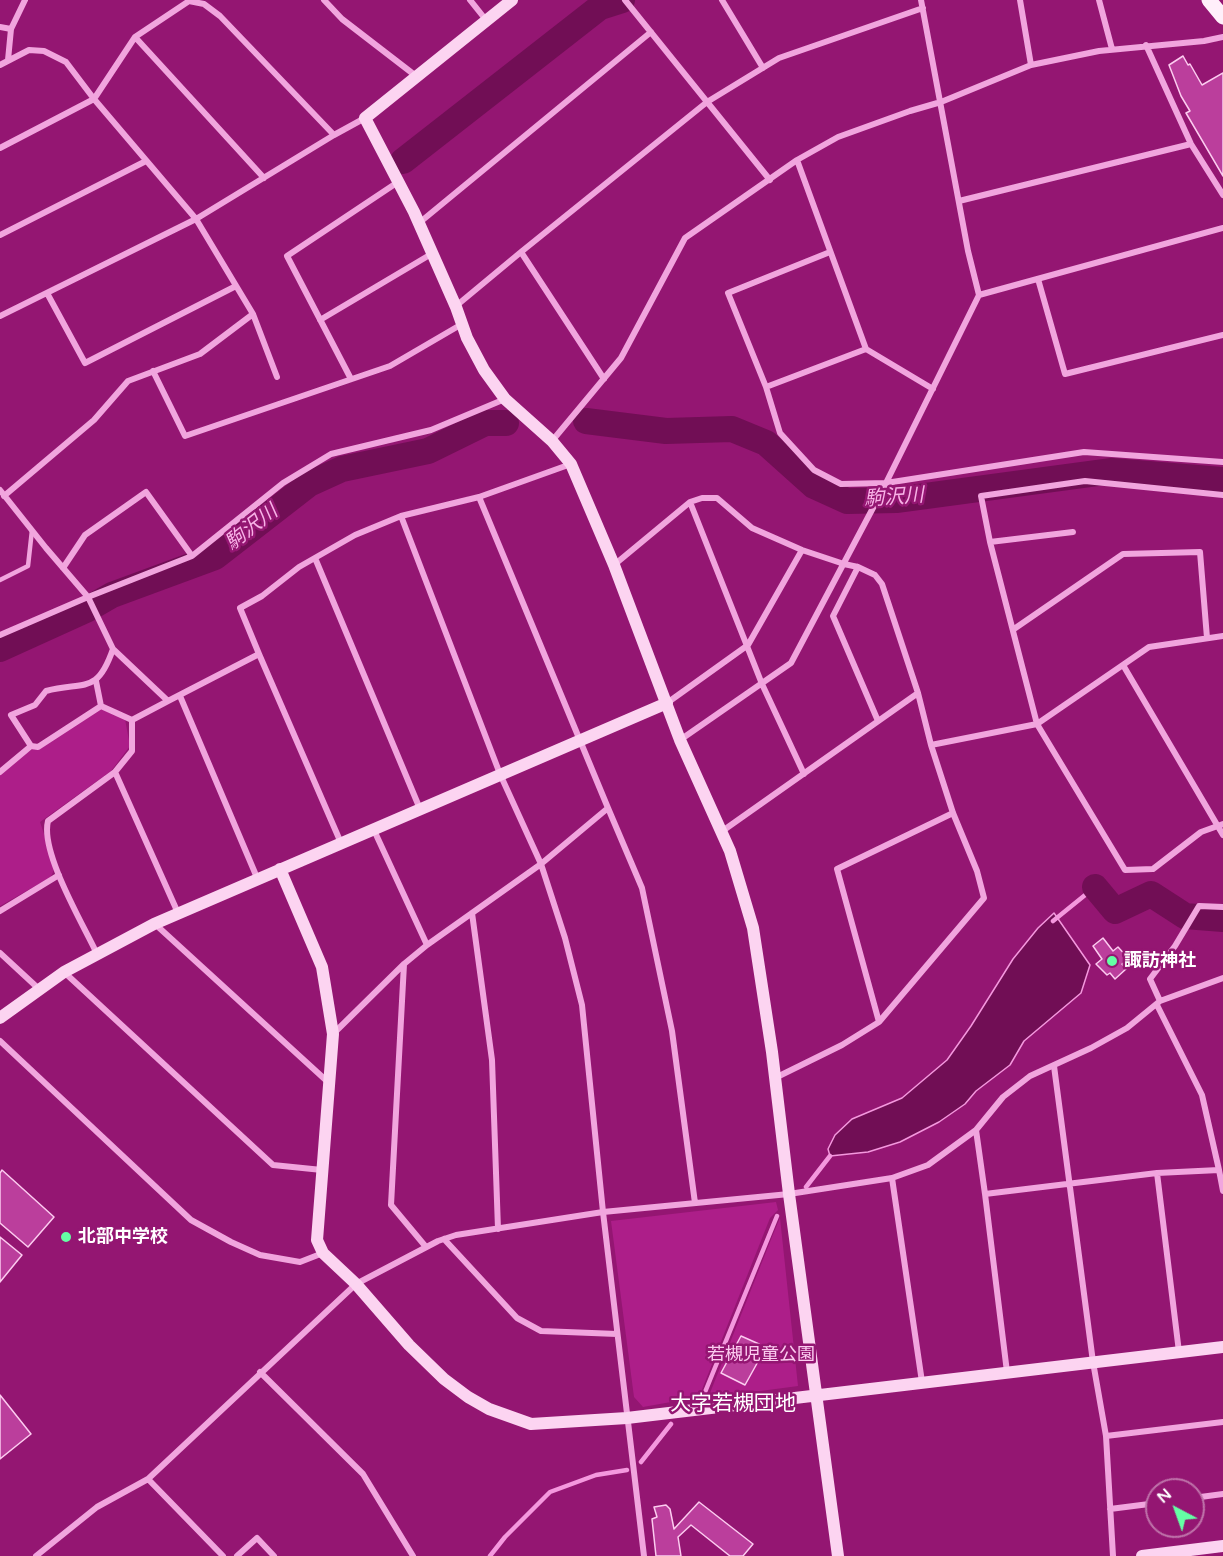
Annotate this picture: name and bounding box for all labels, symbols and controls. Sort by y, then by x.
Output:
water label: 駒沢川 [863,484,925,512]
water label: 駒沢川 [221,500,283,556]
place label: 諏訪神社 [1124,950,1196,972]
marker: 諏訪神社 [1105,954,1119,968]
place label: 北部中学校 [78,1226,168,1248]
marker: 北部中学校 [59,1230,73,1244]
park label: 若槻児童公園 [707,1344,815,1366]
district label: 大字若槻団地 [670,1391,796,1417]
north arrow [1145,1478,1205,1538]
text: N [1153,1484,1176,1508]

